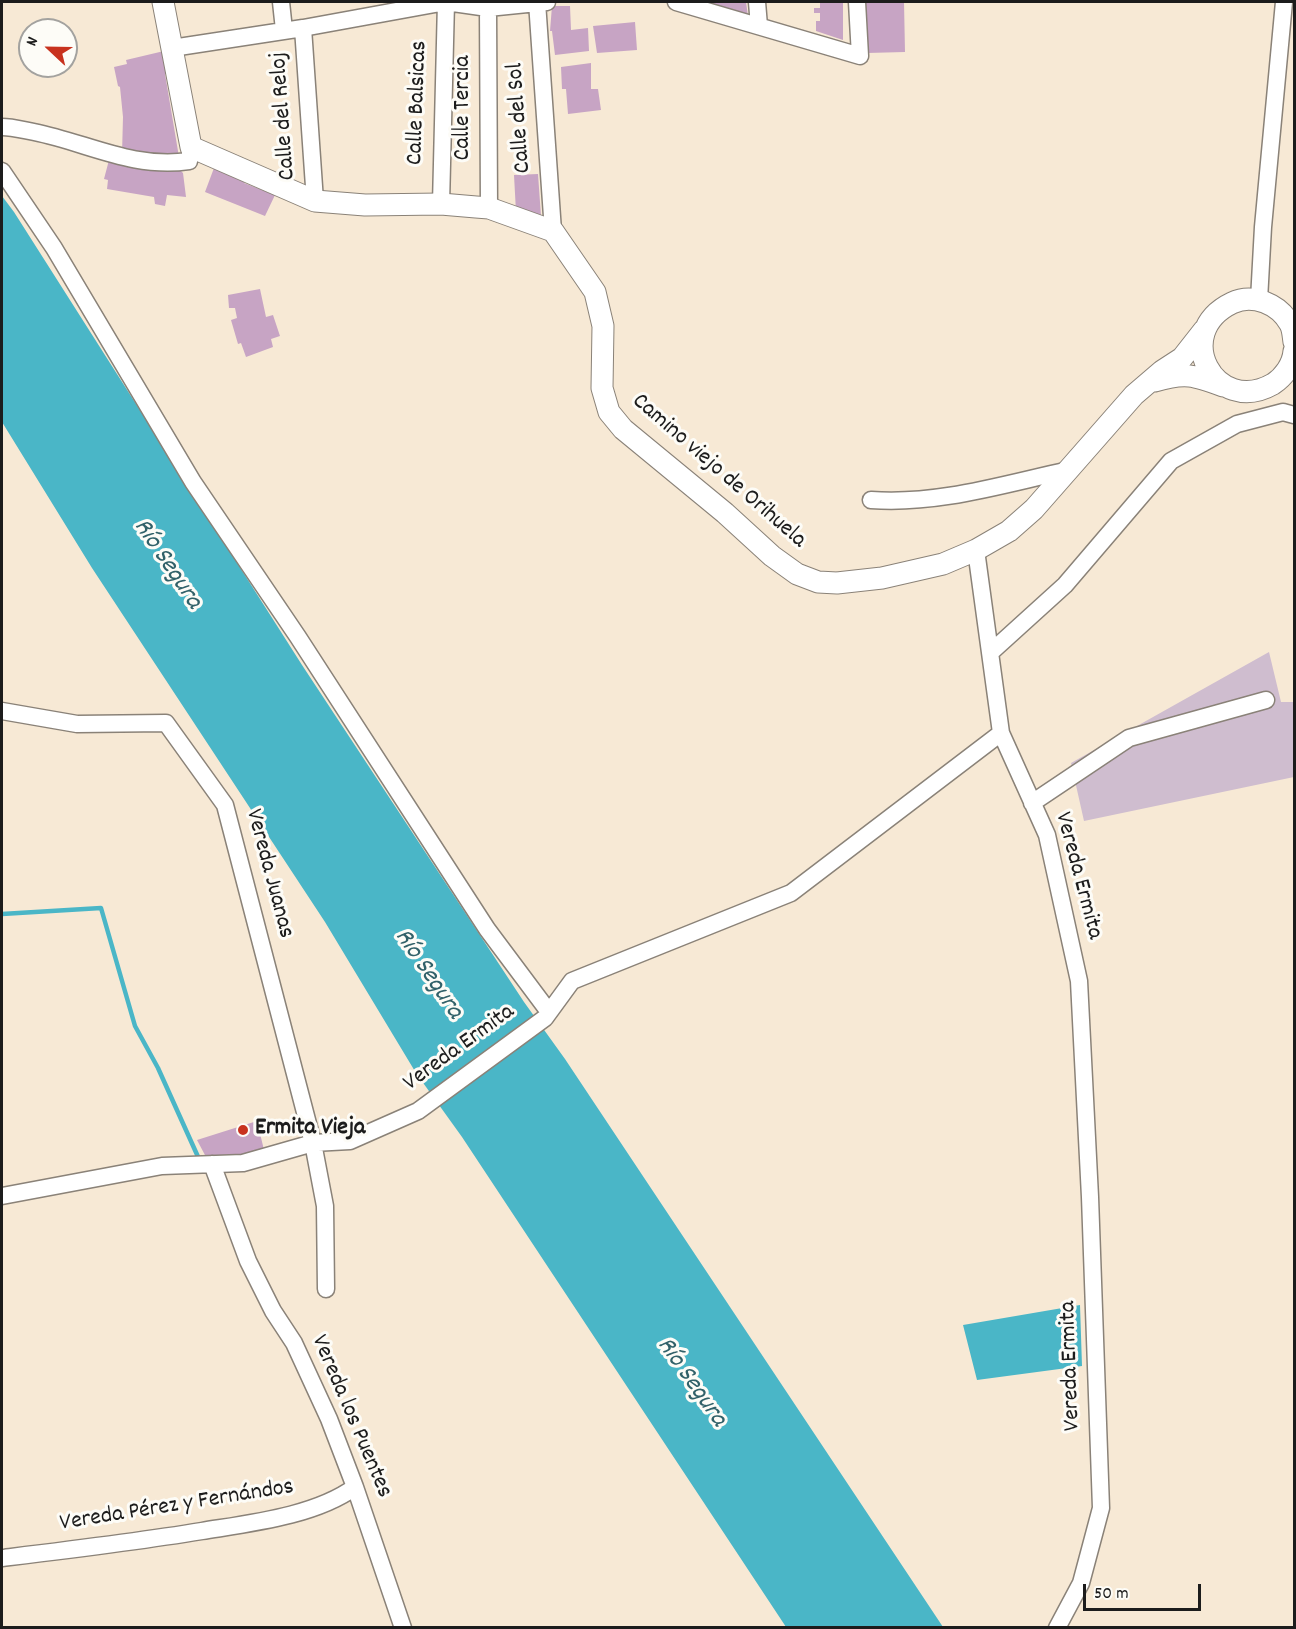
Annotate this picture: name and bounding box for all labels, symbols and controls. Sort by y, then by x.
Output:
north arrow [18,18,78,78]
text: N [21,34,45,50]
street label: Calle Balsicas [402,40,436,166]
street label: Calle del Reloj [266,51,304,181]
street label: Calle Tercia [451,56,479,160]
street label: Calle del Sol [503,62,539,174]
street label: Camino viejo de Orihuela [625,388,811,556]
water label: Río Segura [124,514,208,616]
street label: Vereda Juanas [237,806,299,942]
street label: Vereda Ermita [1046,809,1108,943]
water label: Río Segura [385,924,469,1026]
street label: Vereda Ermita [399,999,521,1099]
place label: Ermita Vieja [255,1116,365,1144]
marker: Ermita Vieja [236,1123,250,1137]
street label: Vereda Ermita [1055,1300,1089,1432]
street label: Vereda los Puentes [303,1331,397,1503]
water label: Río Segura [648,1332,732,1434]
street label: Vereda Pérez y Fernándos [58,1474,296,1540]
scale bar [1086,1572,1204,1610]
text: 50 m [1094,1582,1129,1607]

